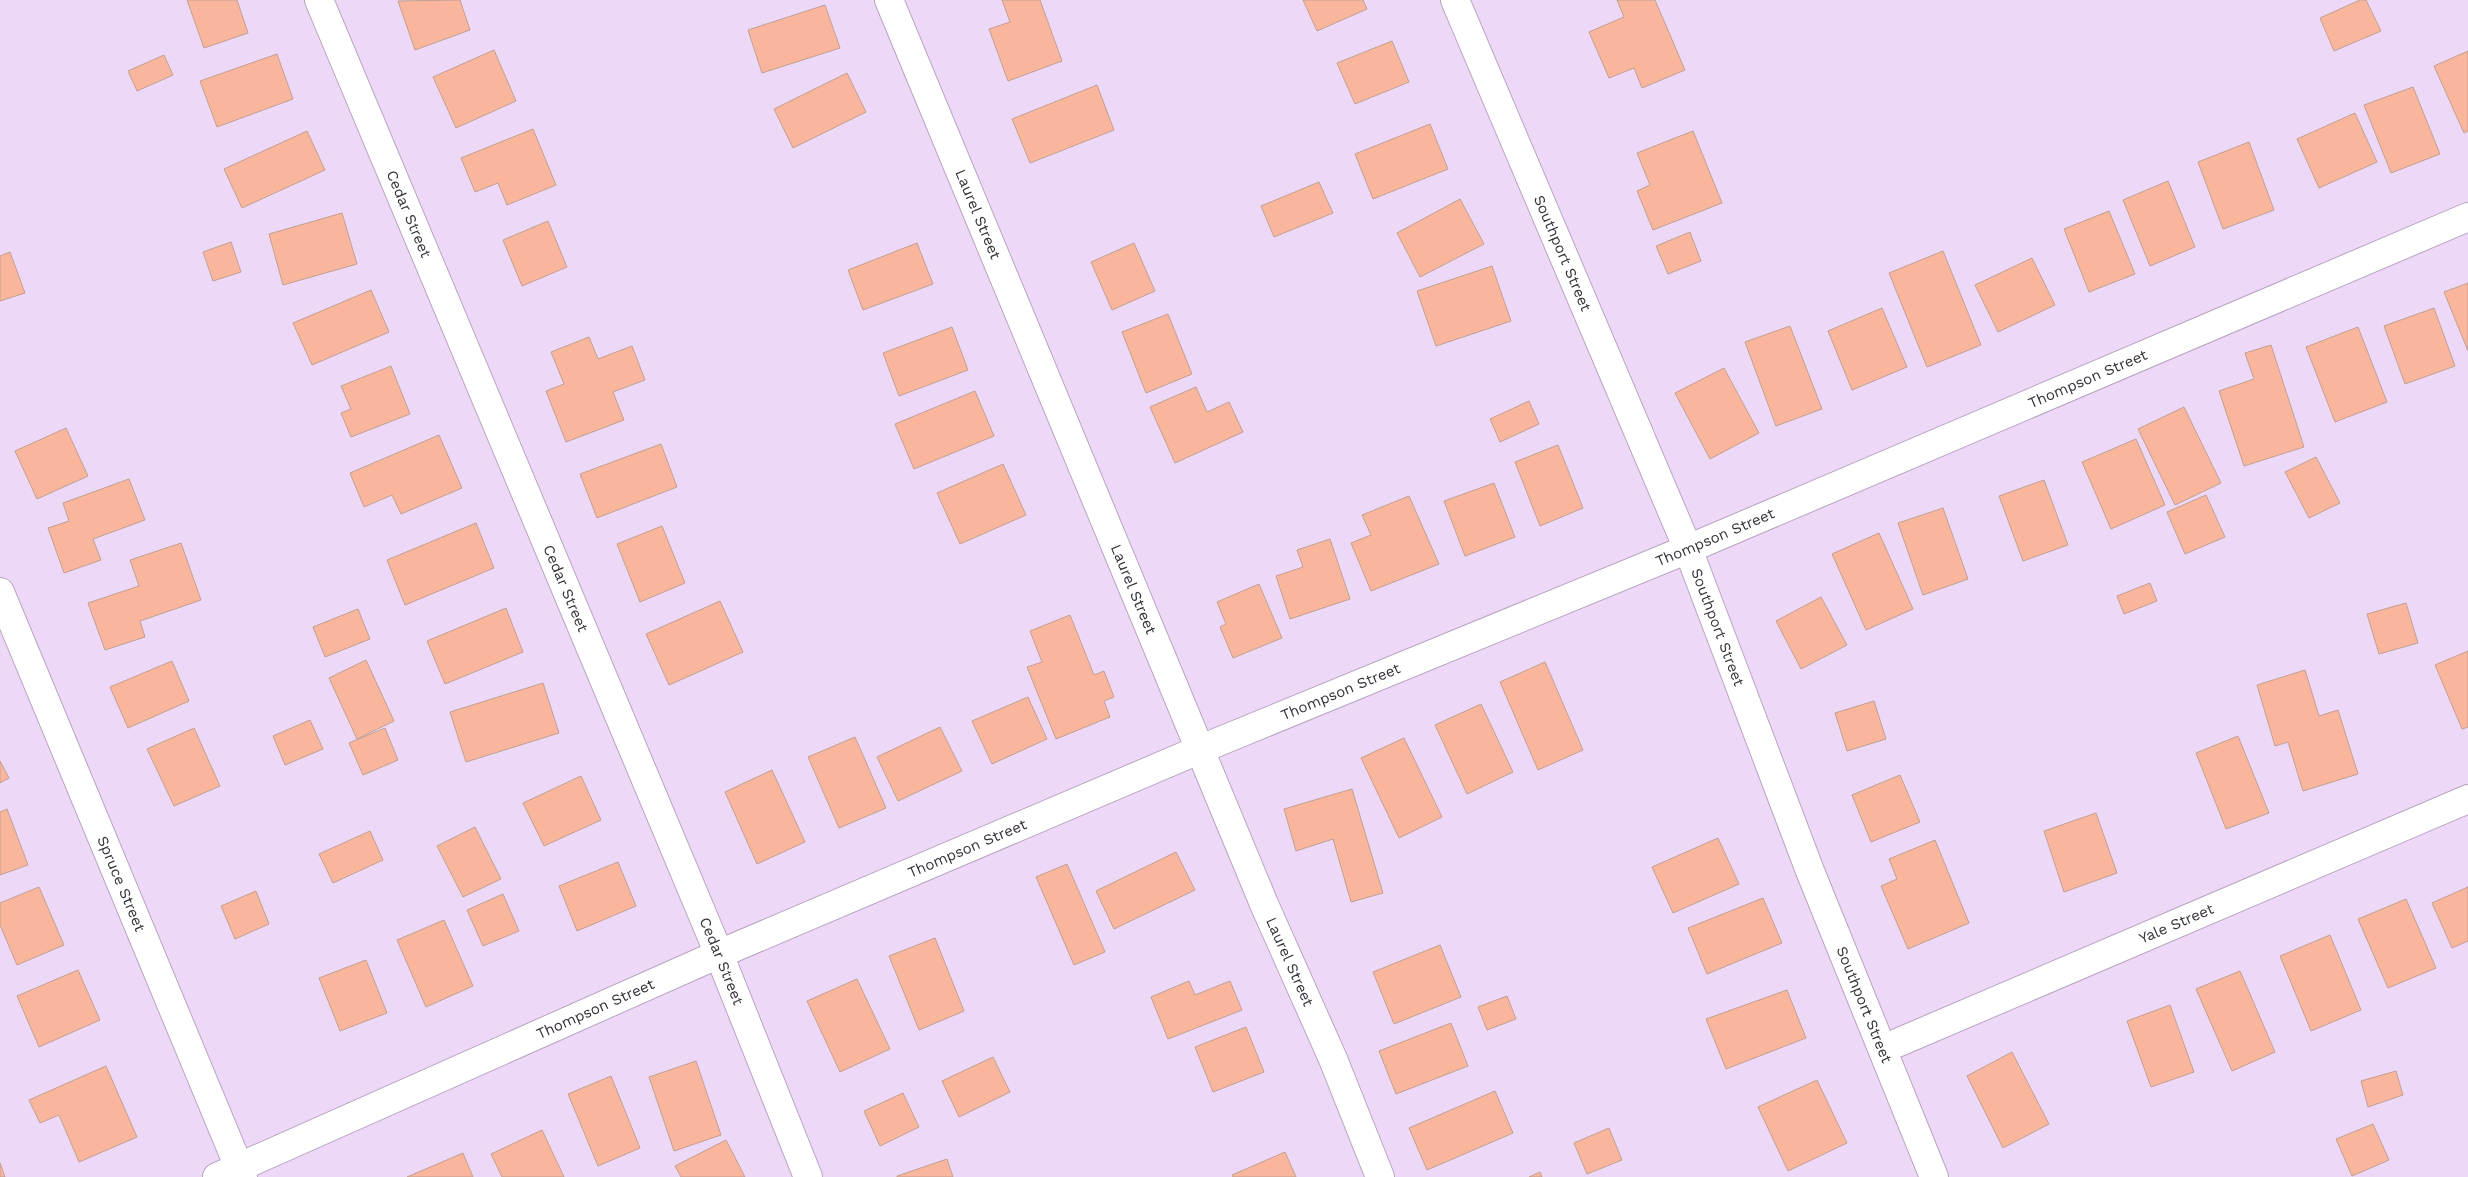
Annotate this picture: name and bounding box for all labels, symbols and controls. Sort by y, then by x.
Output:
street label: Laurel Street [951,167,1005,263]
street label: Cedar Street [382,168,435,261]
street label: Southport Street [1530,192,1595,314]
street label: Thompson Street [2026,345,2150,412]
street label: Thompson Street [1653,504,1778,570]
street label: Cedar Street [539,542,592,635]
street label: Laurel Street [1107,542,1160,638]
street label: Southport Street [1687,566,1748,689]
street label: Thompson Street [1278,659,1404,724]
street label: Thompson Street [905,815,1030,882]
street label: Spruce Street [93,833,149,935]
street label: Yale Street [2136,899,2217,948]
street label: Laurel Street [1262,914,1318,1010]
street label: Cedar Street [696,915,748,1008]
street label: Southport Street [1833,944,1896,1066]
street label: Thompson Street [534,975,658,1043]

